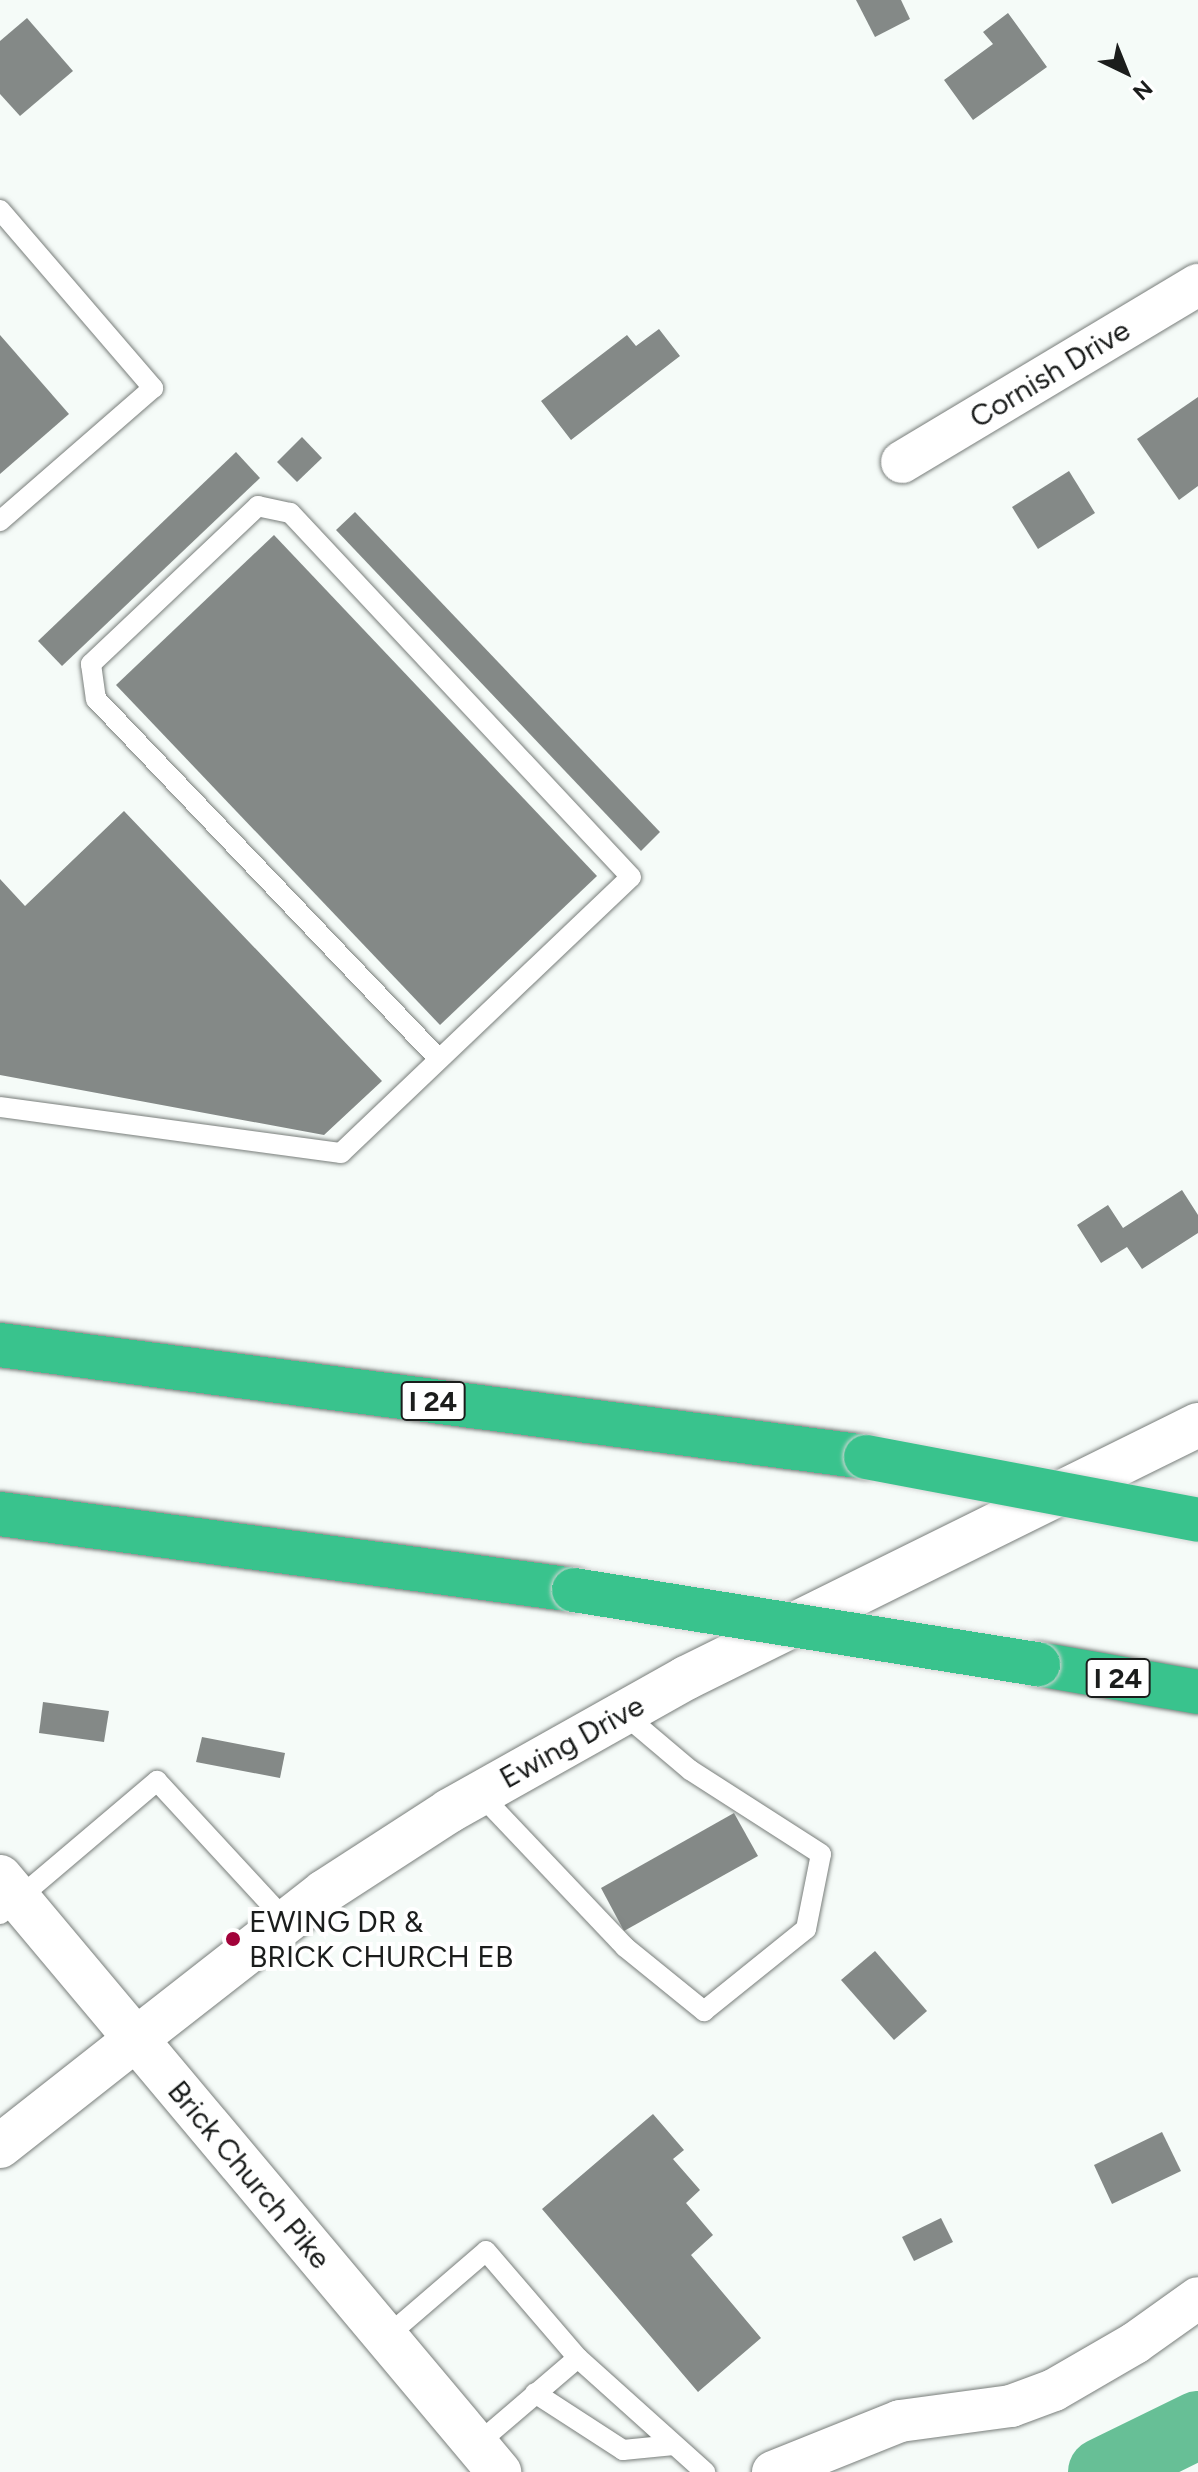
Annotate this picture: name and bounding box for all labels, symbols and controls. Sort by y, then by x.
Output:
north arrow [1086,32,1166,112]
text: N [1127,74,1158,106]
street label: Cornish Drive [963,312,1137,436]
road number: I 24 [399,1377,467,1425]
road number: I 24 [1084,1654,1152,1702]
street label: Ewing Drive [494,1688,650,1796]
place label: EWING DR & BRICK CHURCH EB [249,1904,513,1974]
marker: EWING DR & BRICK CHURCH EB [224,1930,242,1948]
street label: Brick Church Pike [160,2074,338,2276]

